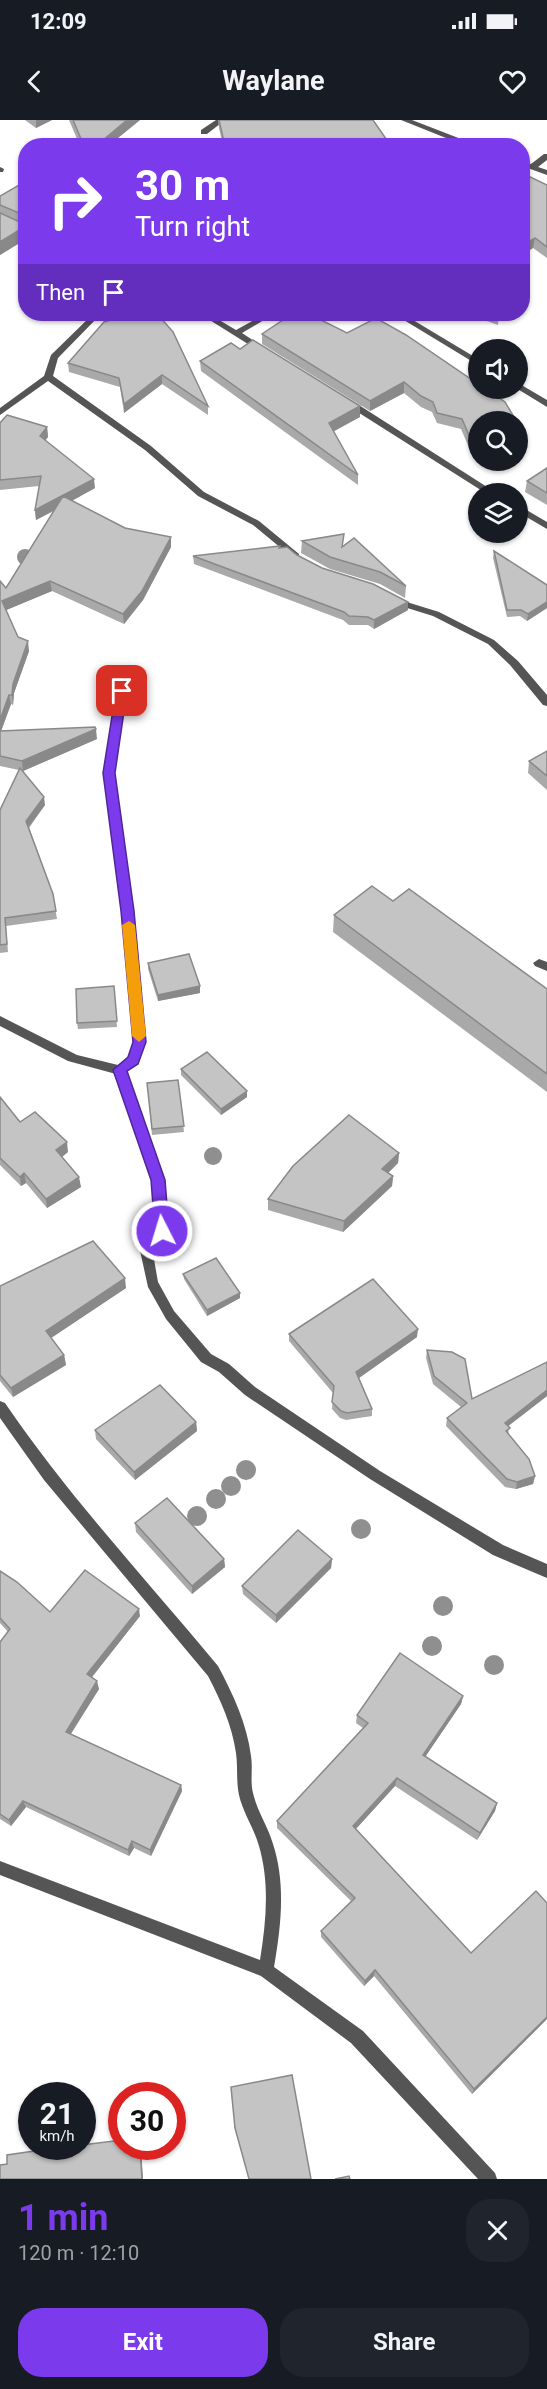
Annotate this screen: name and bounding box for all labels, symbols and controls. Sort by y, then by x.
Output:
text: 12:09 [30,9,87,34]
icon: back [18,65,51,98]
text: Waylane [222,65,325,97]
icon: heart [496,65,529,98]
text: 30 m [135,161,230,210]
icon: right [36,162,114,240]
text: Turn right [135,211,250,243]
icon: arrive [97,276,130,309]
text: Then [36,280,85,305]
map controls [468,339,528,543]
button: sound [468,339,528,399]
button: search [468,411,528,471]
button: layers [468,483,528,543]
pin [96,665,147,716]
icon: arrive [105,674,138,707]
position arrow [130,1199,194,1263]
speed limit sign: 30 [108,2082,186,2160]
text: 21 [40,2096,74,2131]
text: km/h [39,2127,75,2145]
text: 1 min [18,2197,109,2239]
button: close [466,2199,529,2262]
text: 120 m · 12:10 [18,2241,139,2265]
button: Exit [18,2308,268,2377]
button: Share [280,2308,529,2377]

